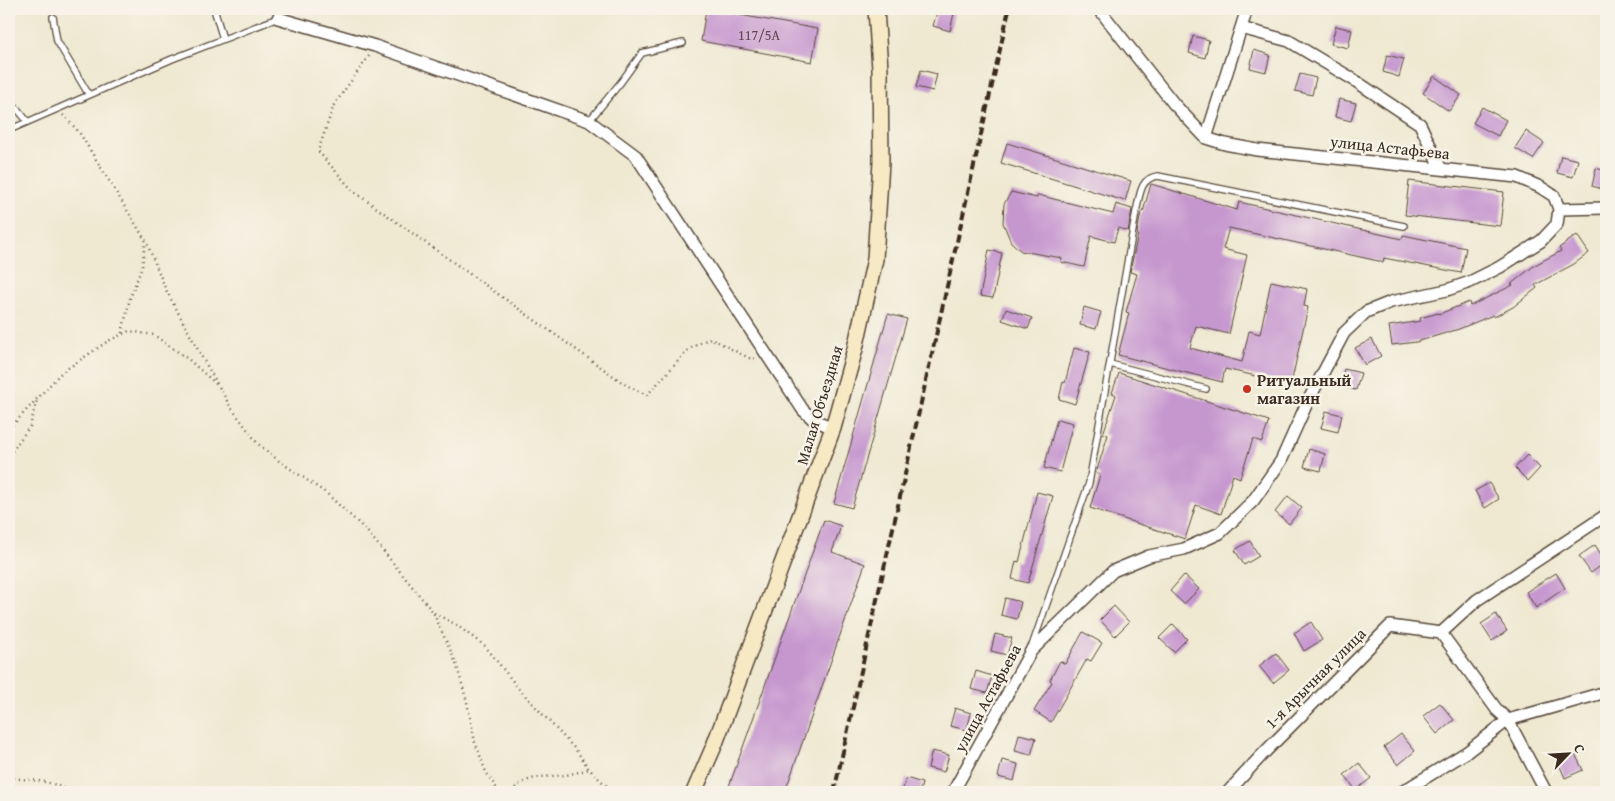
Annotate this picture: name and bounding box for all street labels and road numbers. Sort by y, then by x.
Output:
street label: улица Астафьева [1328,129,1451,165]
street label: Малая Объездная [789,342,849,468]
street label: 1-я Арычная улица [1259,622,1371,734]
street label: улица Астафьева [947,639,1027,757]

